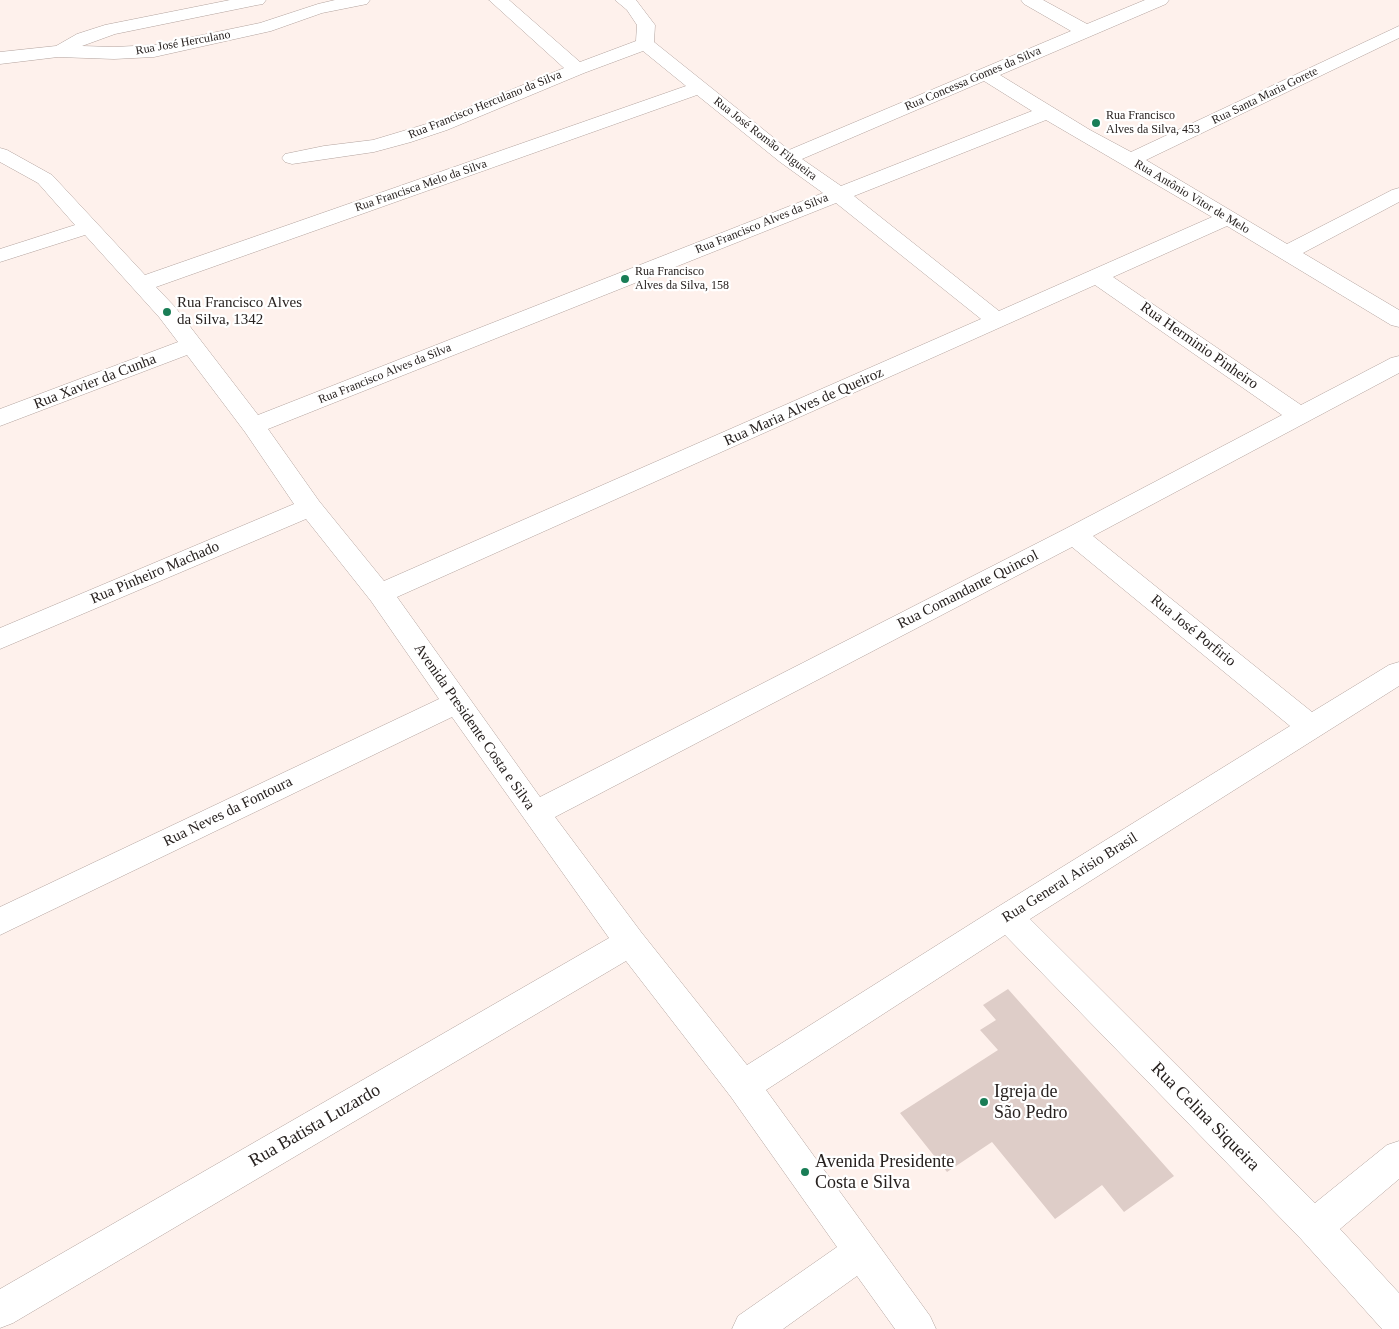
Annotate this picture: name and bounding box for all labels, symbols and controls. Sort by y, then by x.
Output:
street label: Rua José Herculano [134,28,232,58]
street label: Rua Concessa Gomes da Silva [903,44,1043,114]
street label: Rua Santa Maria Gorete [1210,64,1320,128]
street label: Rua Francisco Herculano da Silva [406,68,564,142]
street label: Rua José Romão Filgueira [711,94,819,184]
place label: Rua Francisco Alves da Silva, 453 [1106,109,1200,137]
marker: Rua Francisco Alves da Silva, 453 [1090,117,1102,129]
street label: Rua Francisca Melo da Silva [353,157,489,215]
street label: Rua Antônio Vitor de Melo [1132,157,1252,237]
street label: Rua Francisco Alves da Silva [693,191,831,257]
place label: Rua Francisco Alves da Silva, 158 [635,265,729,293]
marker: Rua Francisco Alves da Silva, 158 [619,273,631,285]
place label: Rua Francisco Alves da Silva, 1342 [177,294,302,329]
street label: Rua Herminio Pinheiro [1137,298,1261,394]
marker: Rua Francisco Alves da Silva, 1342 [161,306,173,318]
street label: Rua Francisco Alves da Silva [316,341,454,407]
street label: Rua Xavier da Cunha [31,350,159,414]
street label: Rua Maria Alves de Queiroz [722,364,886,450]
street label: Rua Pinheiro Machado [88,538,222,608]
street label: Rua Comandante Quincol [895,547,1041,633]
street label: Rua José Porfirio [1147,591,1239,671]
street label: Avenida Presidente Costa e Silva [410,640,538,814]
street label: Rua Neves da Fontoura [161,773,295,851]
street label: Rua General Arisio Brasil [999,829,1141,927]
street label: Rua Celina Siqueira [1146,1058,1264,1176]
street label: Rua Batista Luzardo [246,1080,384,1172]
place label: Igreja de São Pedro [994,1081,1067,1124]
marker: Igreja de São Pedro [978,1096,990,1108]
place label: Avenida Presidente Costa e Silva [815,1151,954,1194]
marker: Avenida Presidente Costa e Silva [799,1166,811,1178]

